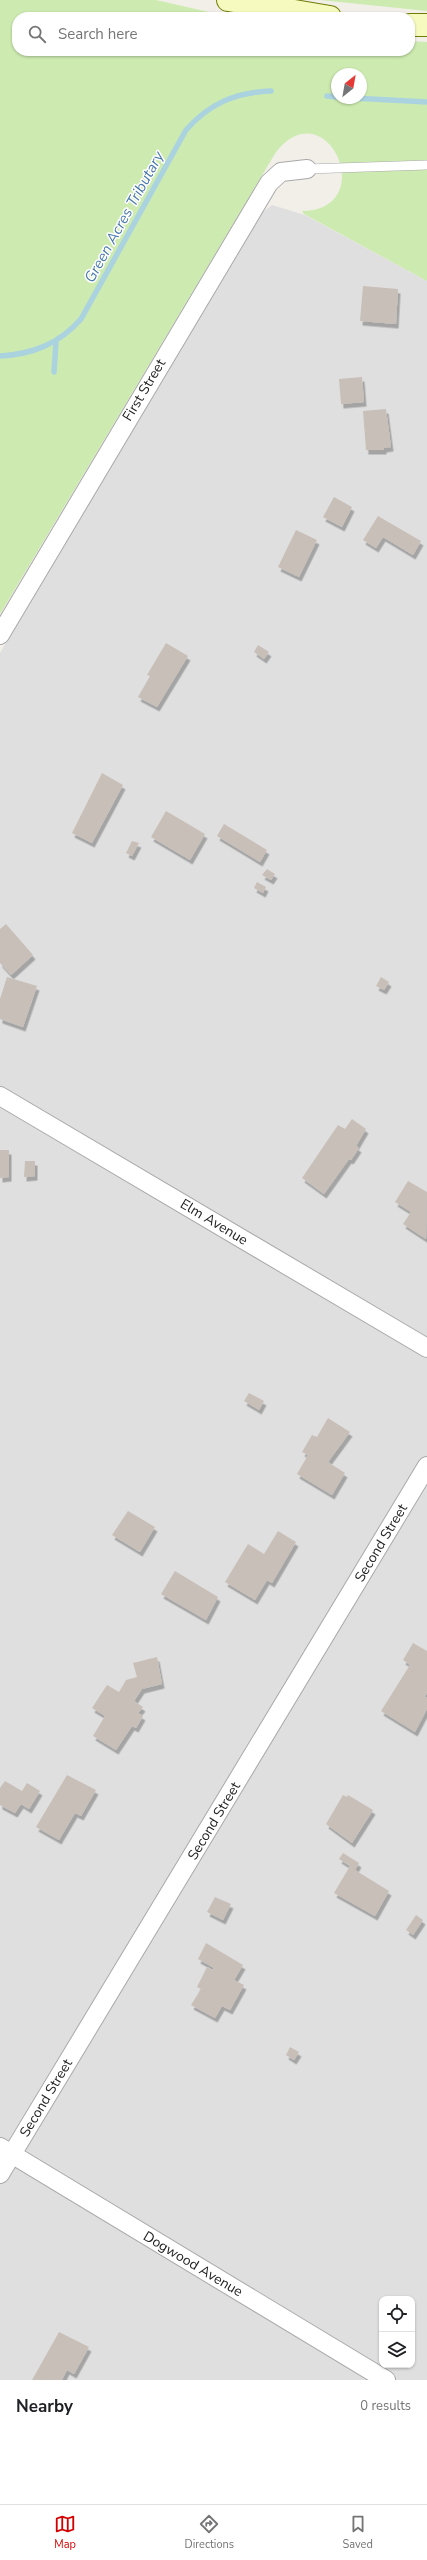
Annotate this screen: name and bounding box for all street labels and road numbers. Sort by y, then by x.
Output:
street label: First Street [118,355,170,425]
street label: Elm Avenue [177,1194,251,1250]
street label: Second Street [350,1500,412,1586]
street label: Second Street [183,1778,245,1864]
street label: Second Street [15,2055,77,2141]
street label: Dogwood Avenue [140,2227,246,2301]

